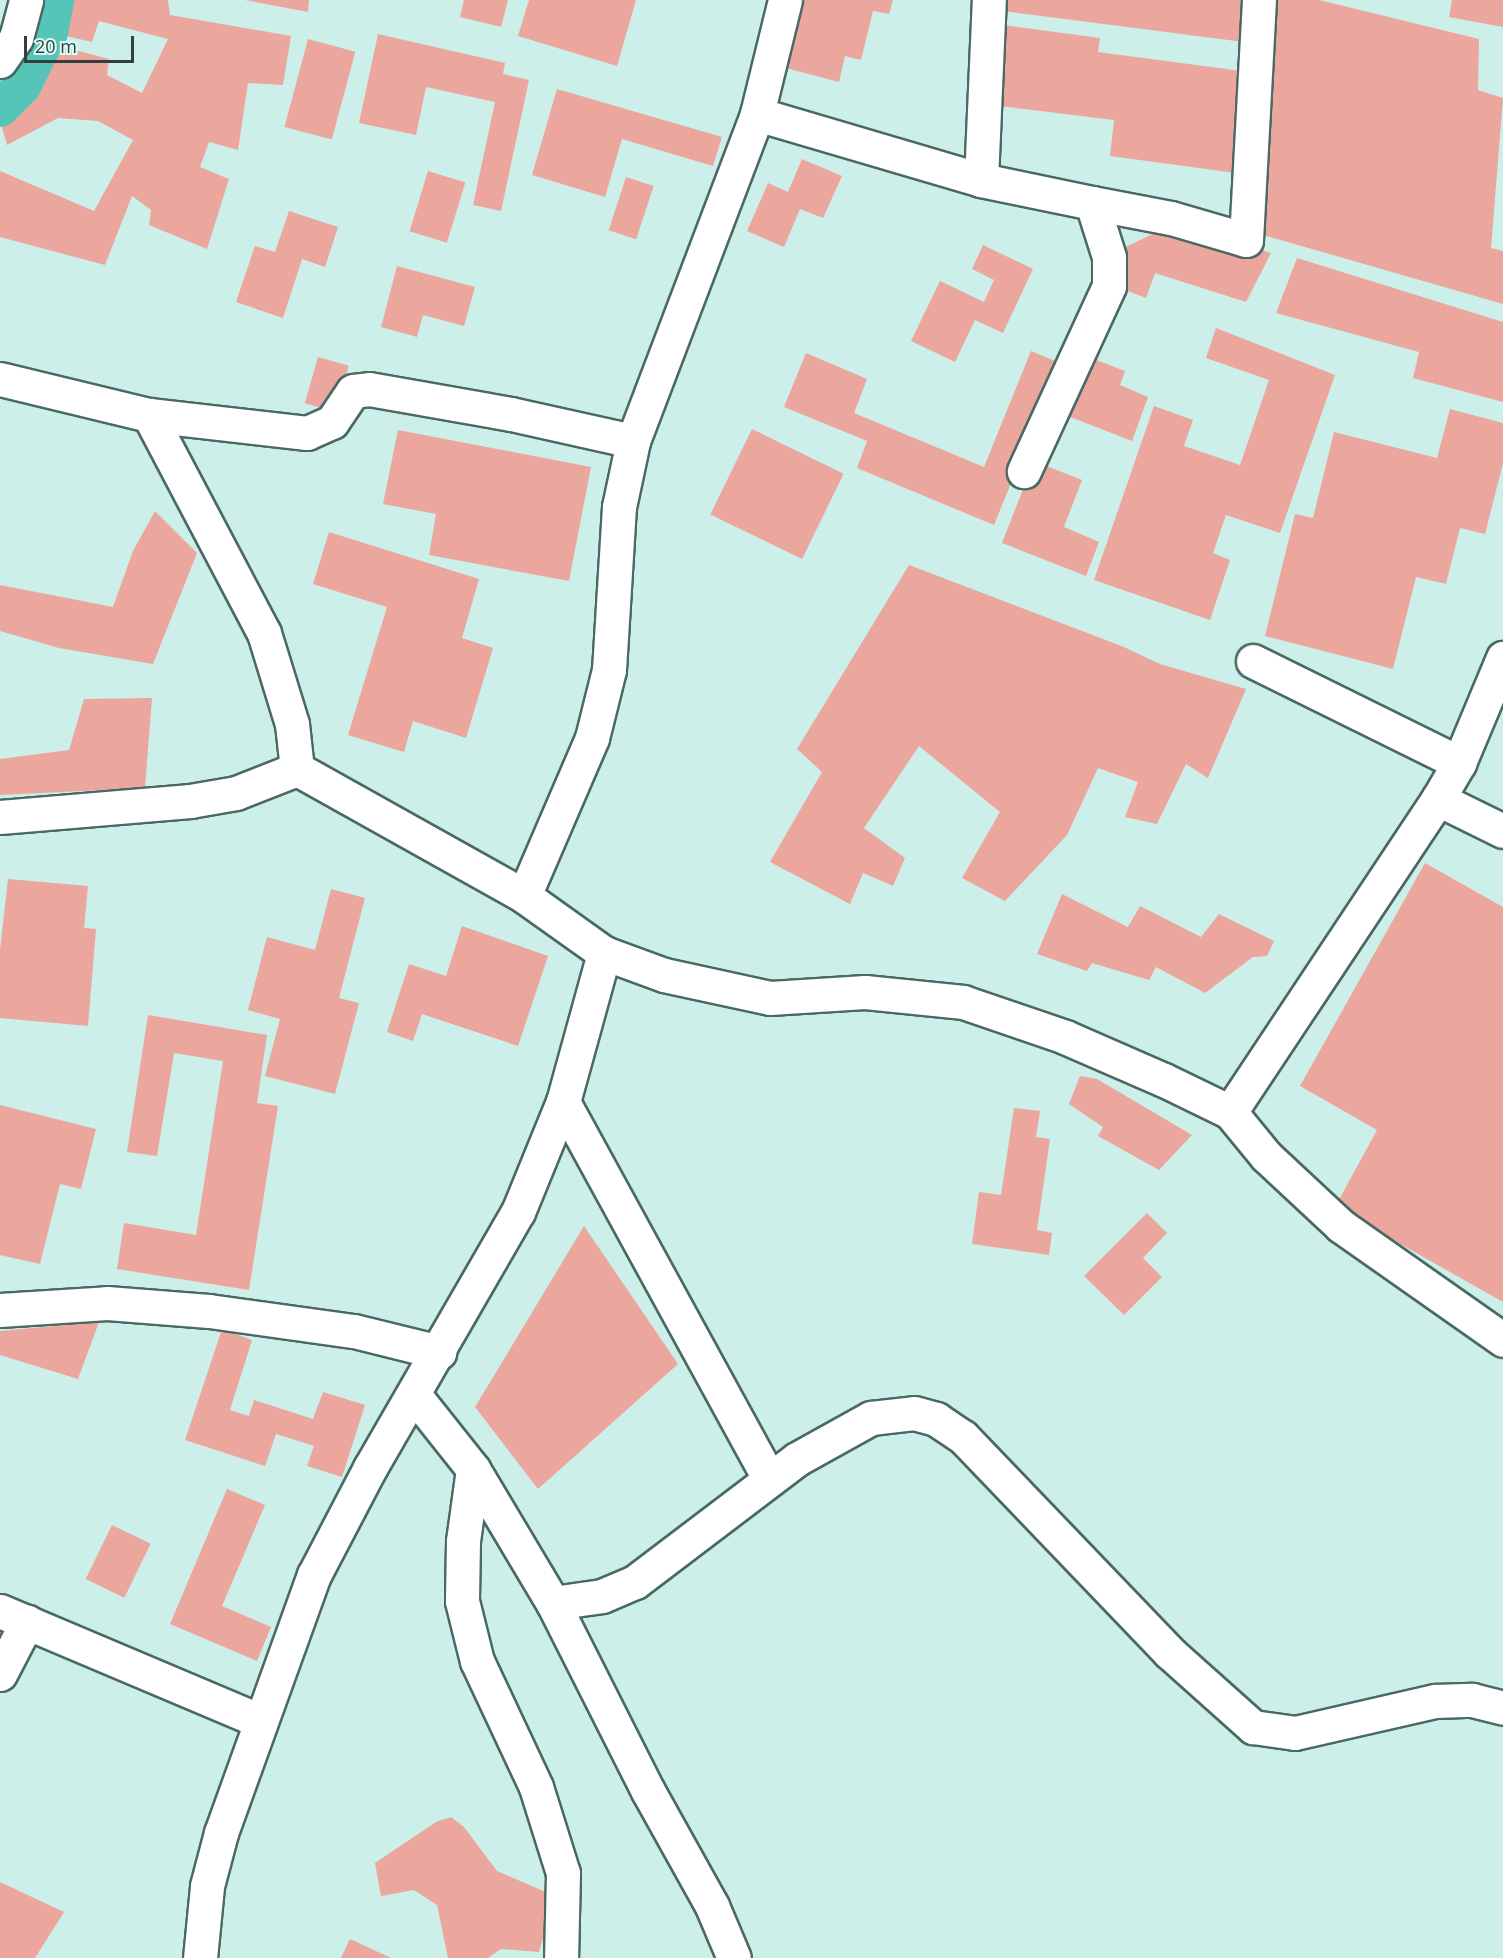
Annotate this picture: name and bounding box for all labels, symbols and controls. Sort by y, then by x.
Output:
scale bar [27,24,136,62]
text: 20 m [35,34,77,58]

